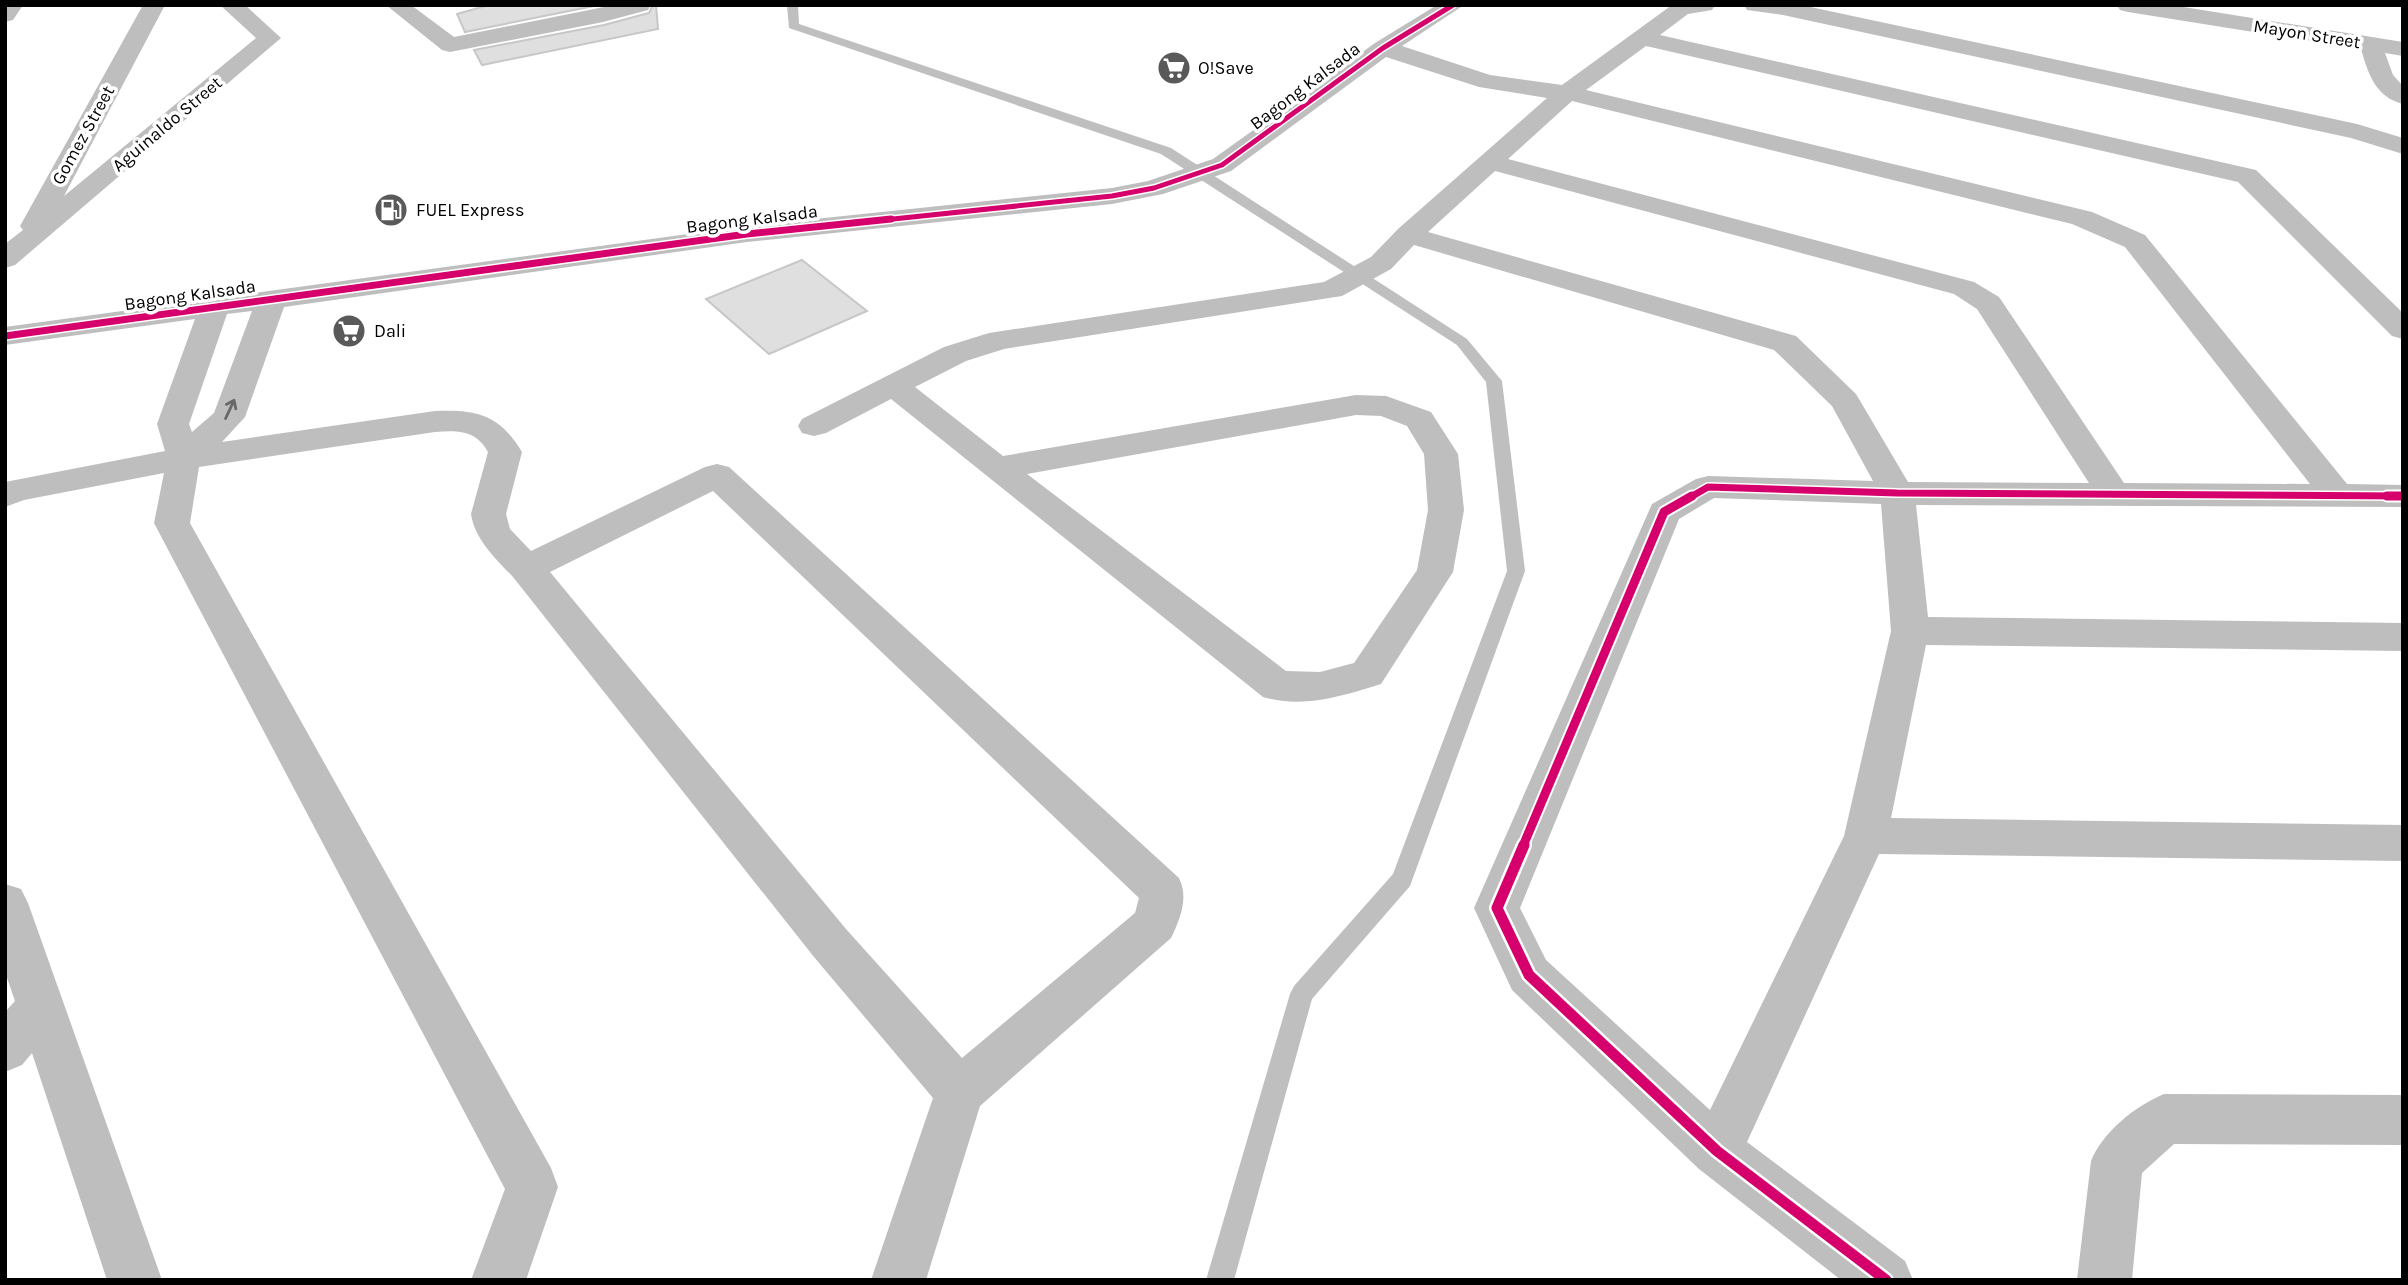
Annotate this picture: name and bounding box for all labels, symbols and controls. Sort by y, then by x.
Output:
street label: Mayon Street [2252,15,2362,53]
street label: Bagong Kalsada [1246,37,1364,135]
supermarket icon: O!Save [1155,49,1193,87]
place label: O!Save [1198,57,1254,79]
street label: Aguinaldo Street [108,71,227,176]
street label: Gomez Street [47,81,119,188]
fuel station icon: FUEL Express [372,191,410,229]
place label: FUEL Express [416,199,525,221]
street label: Bagong Kalsada [685,200,819,238]
street label: Bagong Kalsada [123,275,257,315]
supermarket icon: Dali [330,312,368,350]
place label: Dali [374,320,406,342]
one-way arrow [224,399,237,420]

